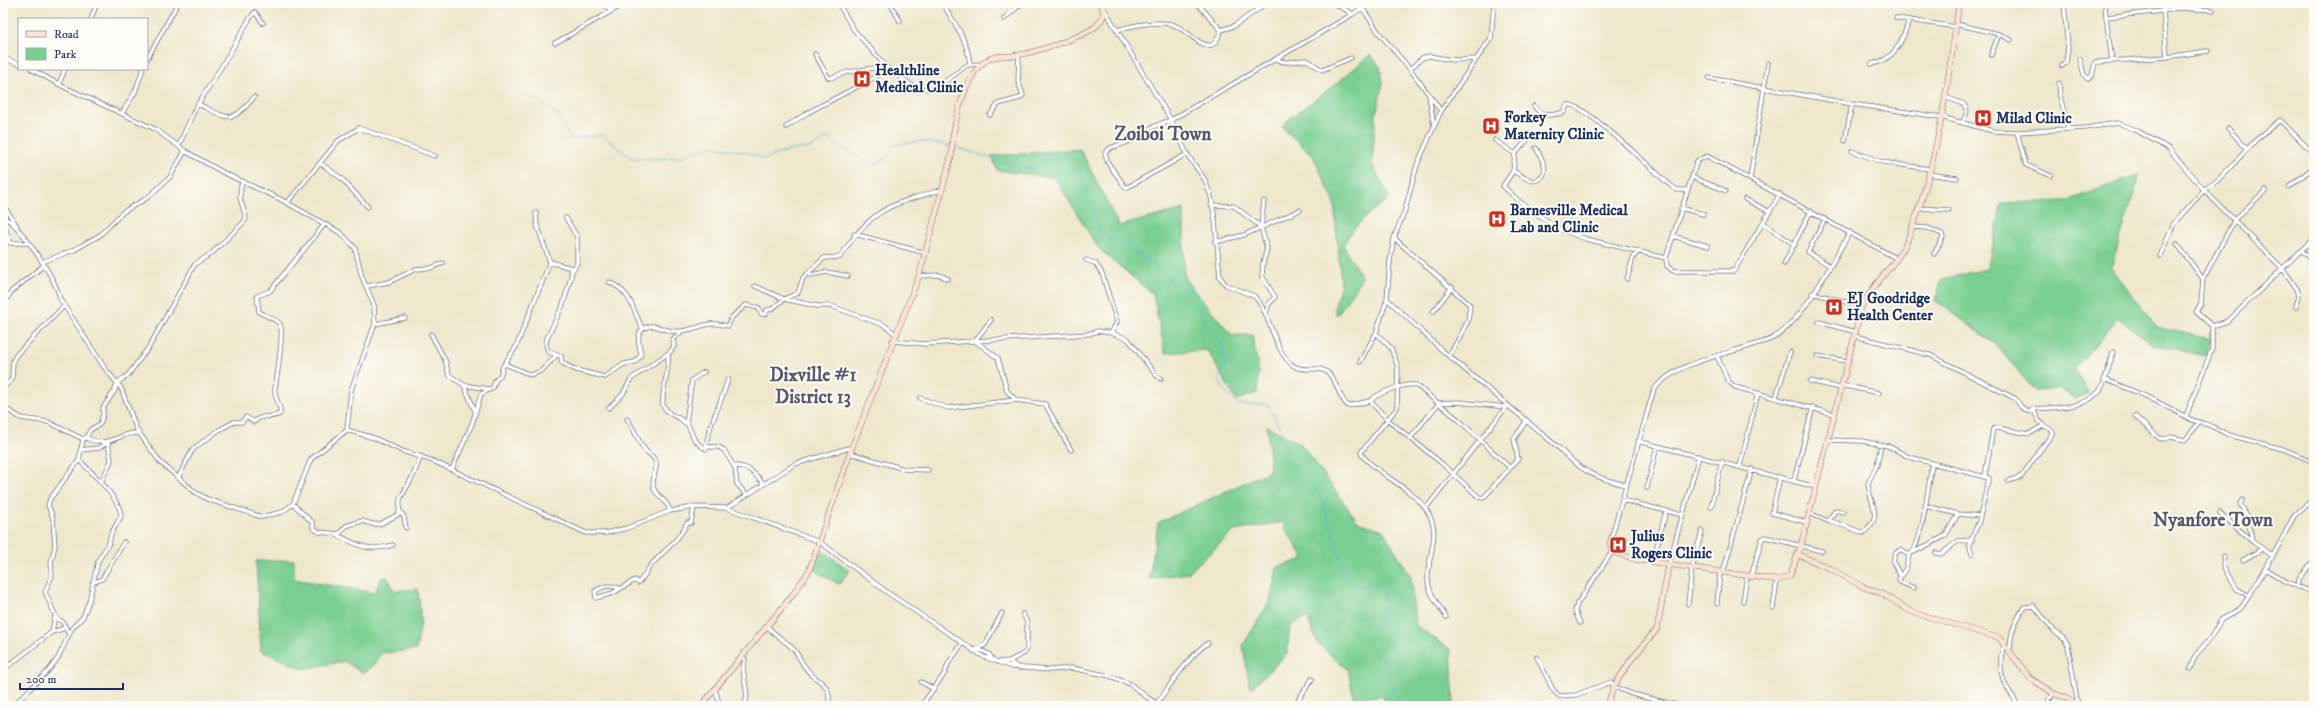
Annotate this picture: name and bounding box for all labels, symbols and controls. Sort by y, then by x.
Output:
legend [18,18,148,70]
text: Road [54,27,79,42]
text: Park [54,47,76,62]
place label: Healthline Medical Clinic [875,61,964,97]
hospital icon: Healthline Medical Clinic [852,69,872,89]
place label: Forkey Maternity Clinic [1504,108,1605,144]
hospital icon: Milad Clinic [1973,108,1993,128]
place label: Milad Clinic [1996,109,2072,128]
hospital icon: Forkey Maternity Clinic [1481,116,1501,136]
district label: Zoiboi Town [1114,123,1213,146]
place label: Barnesville Medical Lab and Clinic [1510,201,1628,237]
hospital icon: Barnesville Medical Lab and Clinic [1487,209,1507,229]
place label: EJ Goodridge Health Center [1847,289,1933,325]
hospital icon: EJ Goodridge Health Center [1824,297,1844,317]
district label: Dixville #1 District 13 [769,364,857,409]
district label: Nyanfore Town [2153,509,2274,532]
place label: Julius Rogers Clinic [1629,527,1713,563]
hospital icon: Julius Rogers Clinic [1608,535,1628,555]
scale bar [20,665,123,691]
text: 200 m [26,672,56,687]

